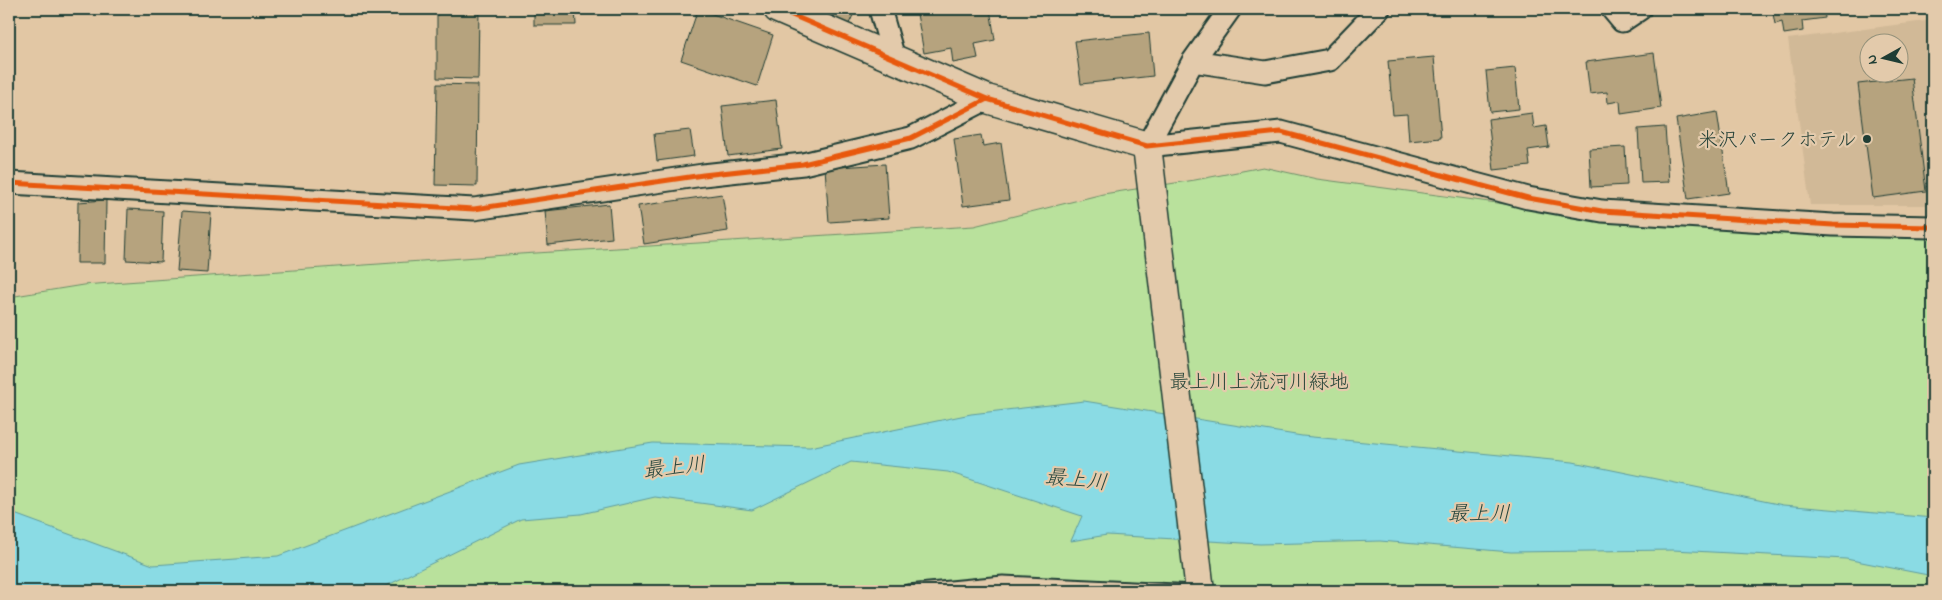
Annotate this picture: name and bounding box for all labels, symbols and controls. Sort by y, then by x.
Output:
north arrow [1860,32,1910,82]
text: N [1862,53,1884,66]
place label: 米沢パークホテル [1698,127,1857,156]
marker: 米沢パークホテル [1861,133,1873,145]
park label: 最上川上流河川緑地 [1169,369,1349,398]
water label: 最上川 [641,451,707,487]
water label: 最上川 [1043,463,1109,499]
water label: 最上川 [1448,500,1511,530]

